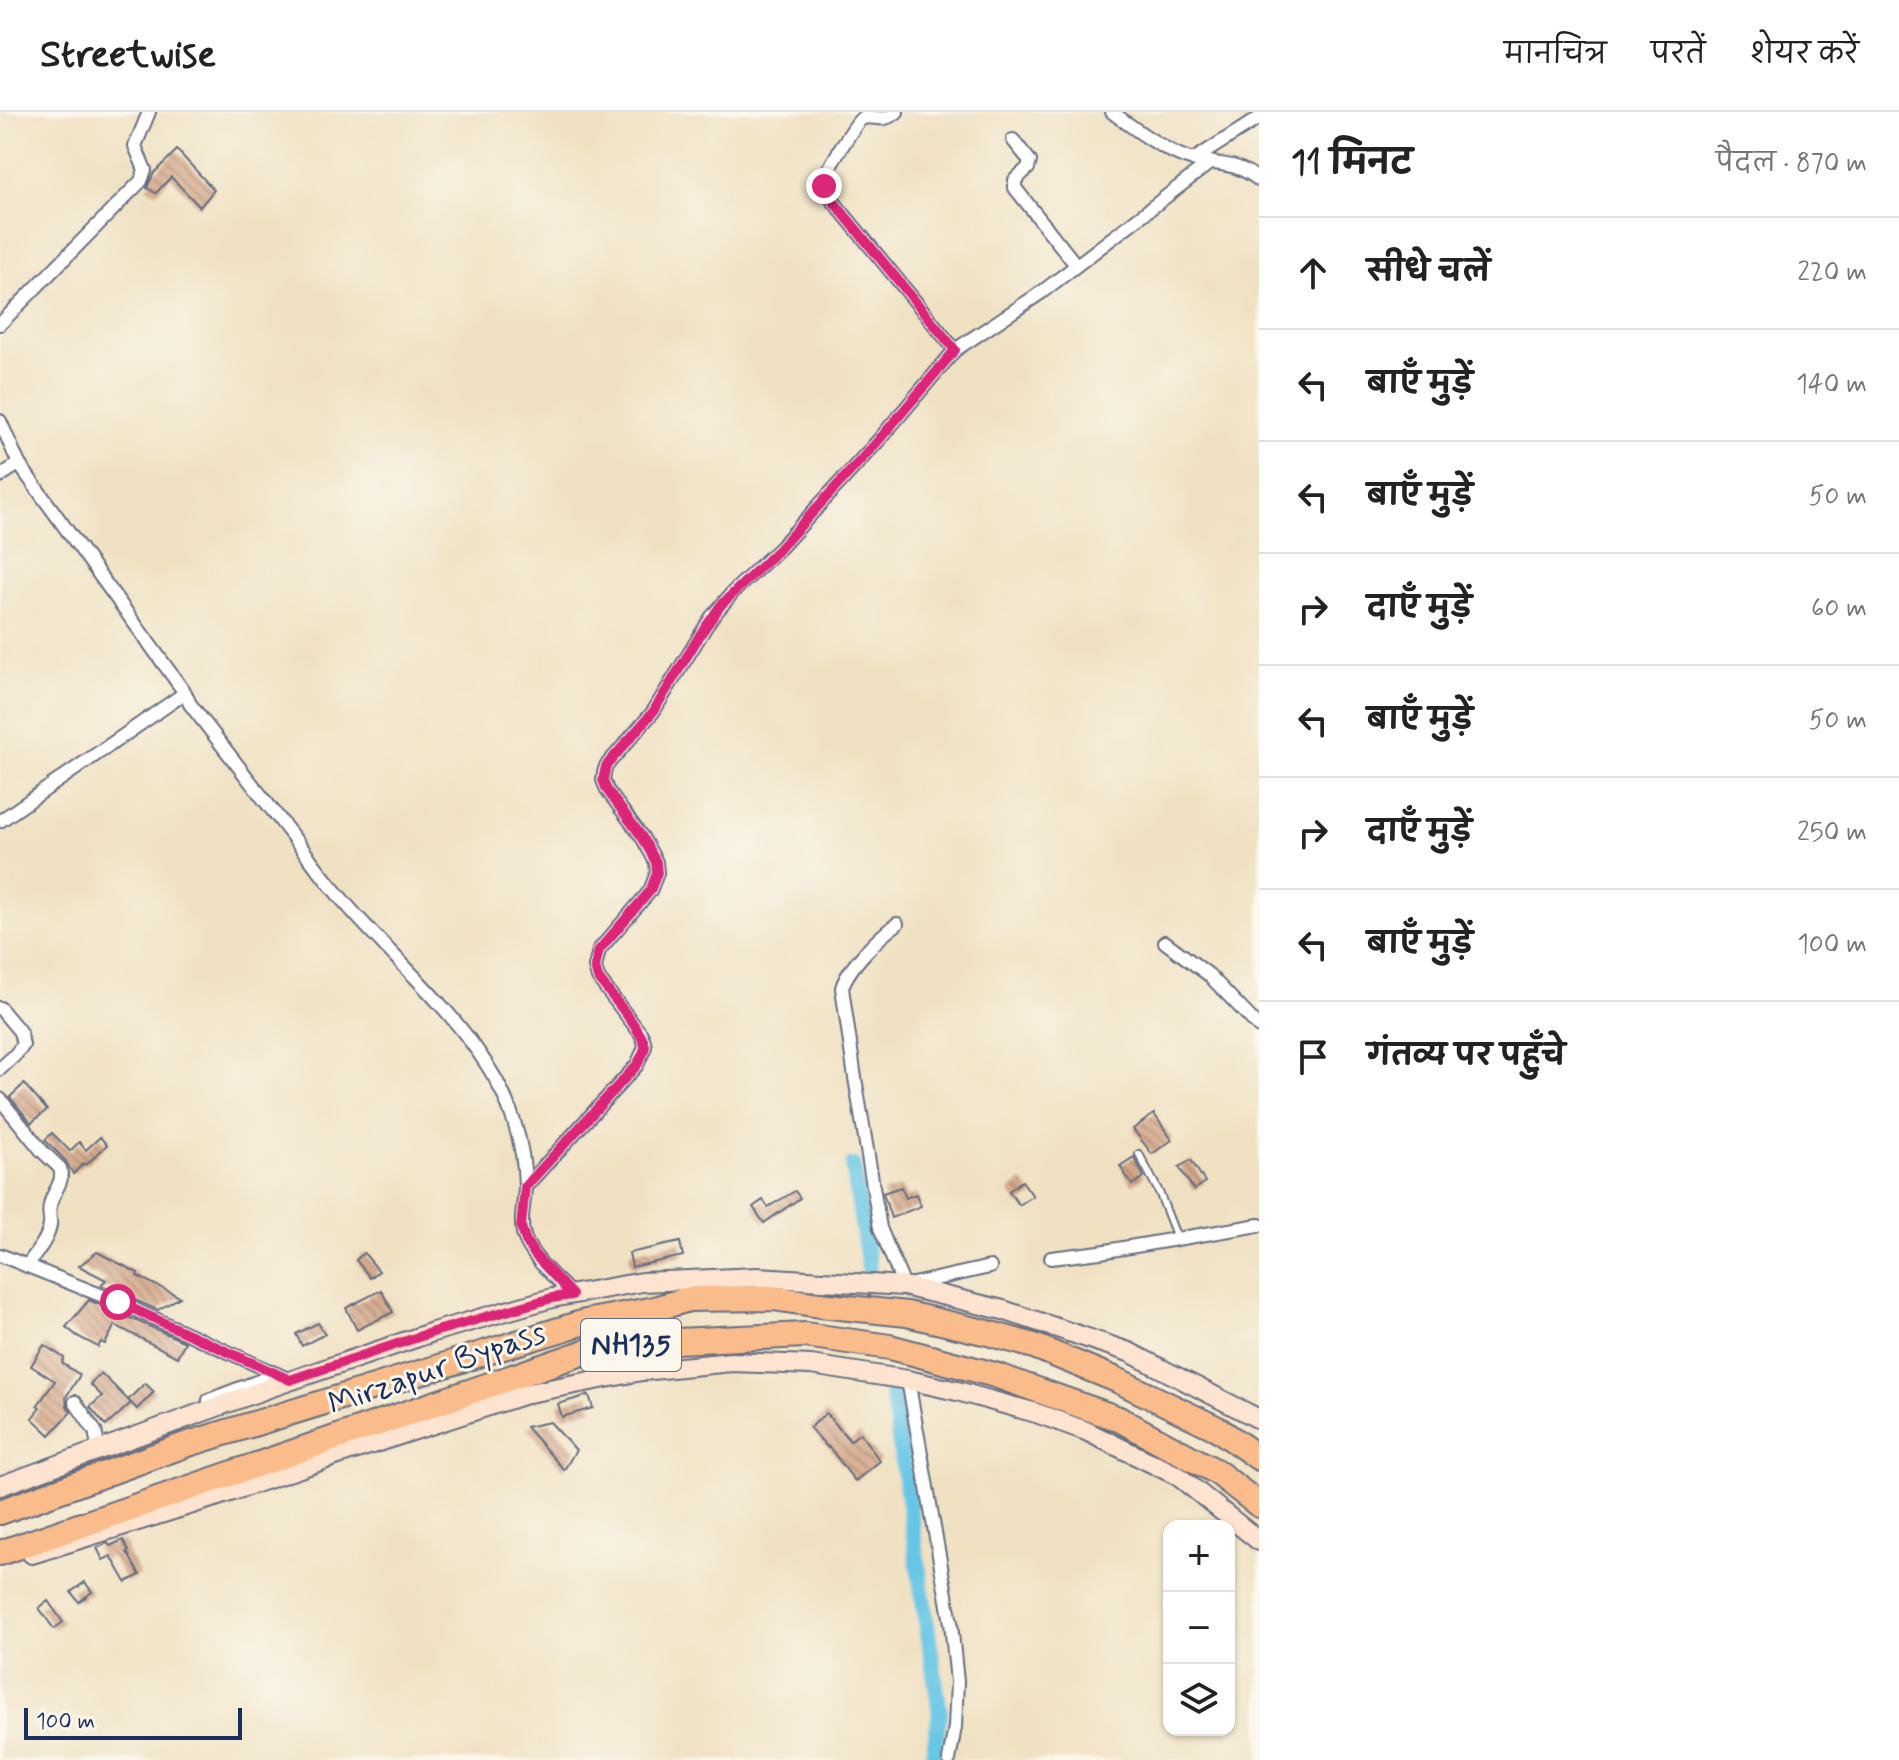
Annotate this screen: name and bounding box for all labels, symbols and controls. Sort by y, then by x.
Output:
text: Streetwise [40,31,216,80]
text: मानचित्र [1504,37,1607,74]
text: परतें [1651,37,1706,74]
text: शेयर करें [1750,37,1859,74]
text: 11 मिनट [1291,141,1413,186]
text: पैदल · 870 m [1716,147,1867,181]
route end [806,168,842,204]
icon: ahead [1291,251,1335,295]
text: सीधे चलें [1367,253,1490,292]
text: 220 m [1797,256,1867,290]
icon: left [1291,363,1335,407]
text: बाएँ मुड़ें [1367,365,1473,404]
text: 140 m [1796,368,1867,402]
icon: left [1291,475,1335,519]
text: बाएँ मुड़ें [1367,477,1473,516]
text: 50 m [1809,480,1867,514]
icon: right [1291,587,1335,631]
text: दाएँ मुड़ें [1367,589,1472,628]
text: 60 m [1811,592,1867,626]
icon: left [1291,699,1335,743]
text: बाएँ मुड़ें [1367,701,1473,740]
text: 50 m [1809,704,1867,738]
icon: right [1291,811,1335,855]
text: दाएँ मुड़ें [1367,813,1472,852]
text: 250 m [1797,816,1867,850]
icon: left [1291,923,1335,967]
text: बाएँ मुड़ें [1367,925,1473,964]
text: 100 m [1797,928,1867,962]
icon: arrive [1291,1035,1335,1079]
text: गंतव्य पर पहुँचे [1367,1037,1566,1076]
route start [100,1284,136,1320]
street label: Mirzapur Bypass [323,1312,551,1426]
road number: NH135 [581,1319,681,1371]
map controls [1163,1520,1235,1736]
button: + [1163,1520,1235,1592]
button: − [1163,1592,1235,1664]
button: layers [1163,1664,1235,1736]
scale bar [24,1704,242,1740]
text: 100 m [36,1708,95,1736]

